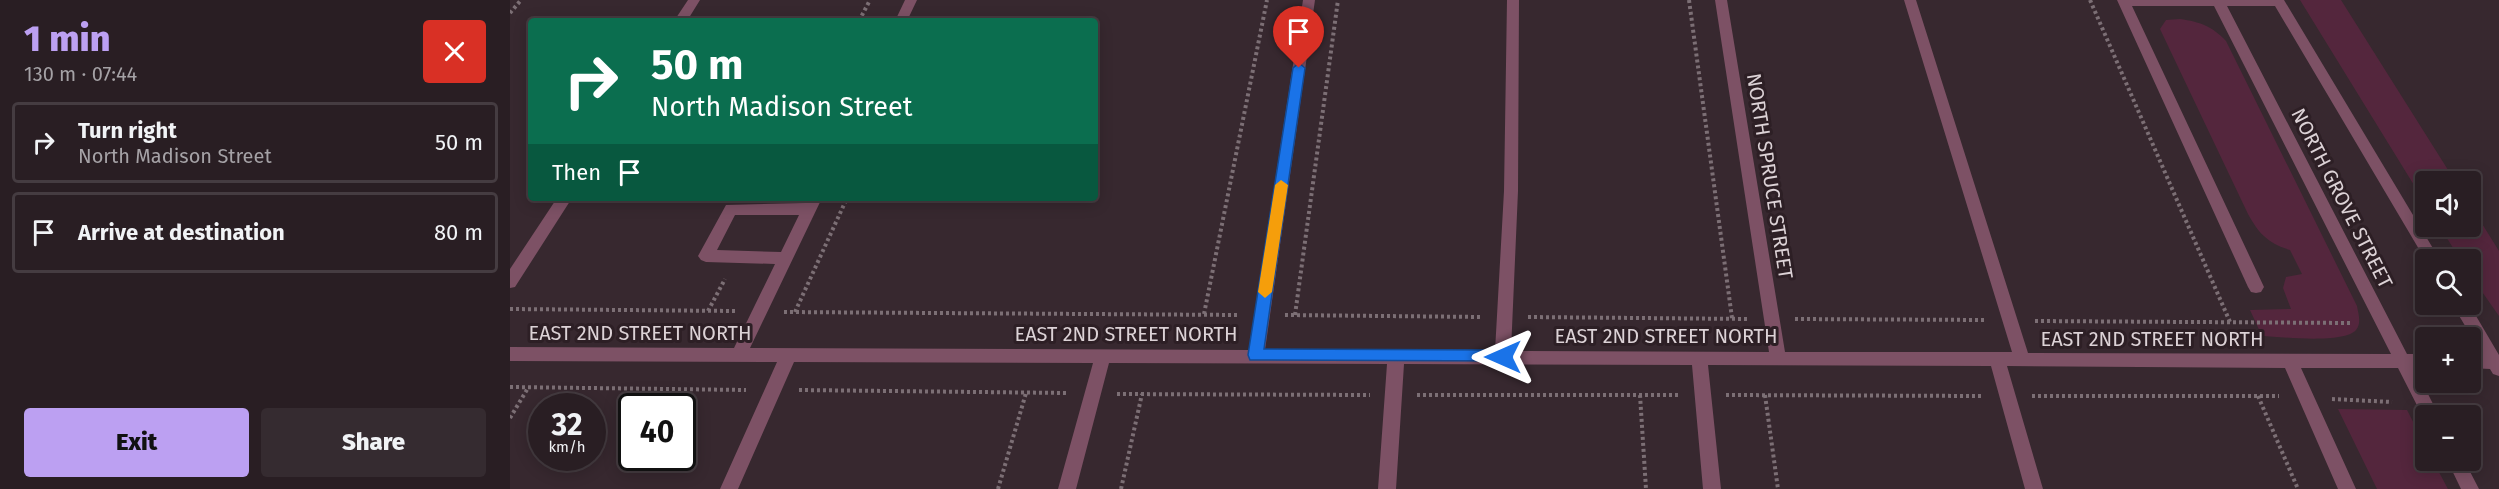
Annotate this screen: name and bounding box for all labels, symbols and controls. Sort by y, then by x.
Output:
pin [1273,6,1324,68]
icon: arrive [1282,15,1315,48]
text: 1 min [24,17,110,61]
button: close [423,20,486,83]
text: 50 m [651,40,744,90]
icon: right [552,42,630,120]
text: 130 m · 07:44 [24,62,137,86]
street label: NORTH SPRUCE STREET [1742,71,1798,281]
text: North Madison Street [651,91,912,123]
street label: NORTH GROVE STREET [2286,104,2398,292]
text: Turn right [78,117,177,144]
icon: right [27,126,60,159]
text: 50 m [435,129,483,156]
text: North Madison Street [78,144,272,168]
icon: arrive [613,156,646,189]
text: Then [552,159,601,186]
map controls [2415,171,2481,471]
button: sound [2415,171,2481,237]
icon: arrive [27,216,60,249]
text: Arrive at destination [78,219,285,246]
text: 80 m [434,219,483,246]
button: search [2415,249,2481,315]
street label: EAST 2ND STREET NORTH [528,321,752,345]
street label: EAST 2ND STREET NORTH [1014,322,1238,346]
street label: EAST 2ND STREET NORTH [1554,324,1778,348]
position arrow [1471,325,1535,389]
street label: EAST 2ND STREET NORTH [2040,327,2264,351]
button: + [2415,327,2481,393]
speed limit sign: 40 [618,393,696,471]
button: − [2415,405,2481,471]
text: 32 [552,407,582,443]
button: Exit [24,408,249,477]
button: Share [261,408,486,477]
text: km/h [548,438,586,456]

